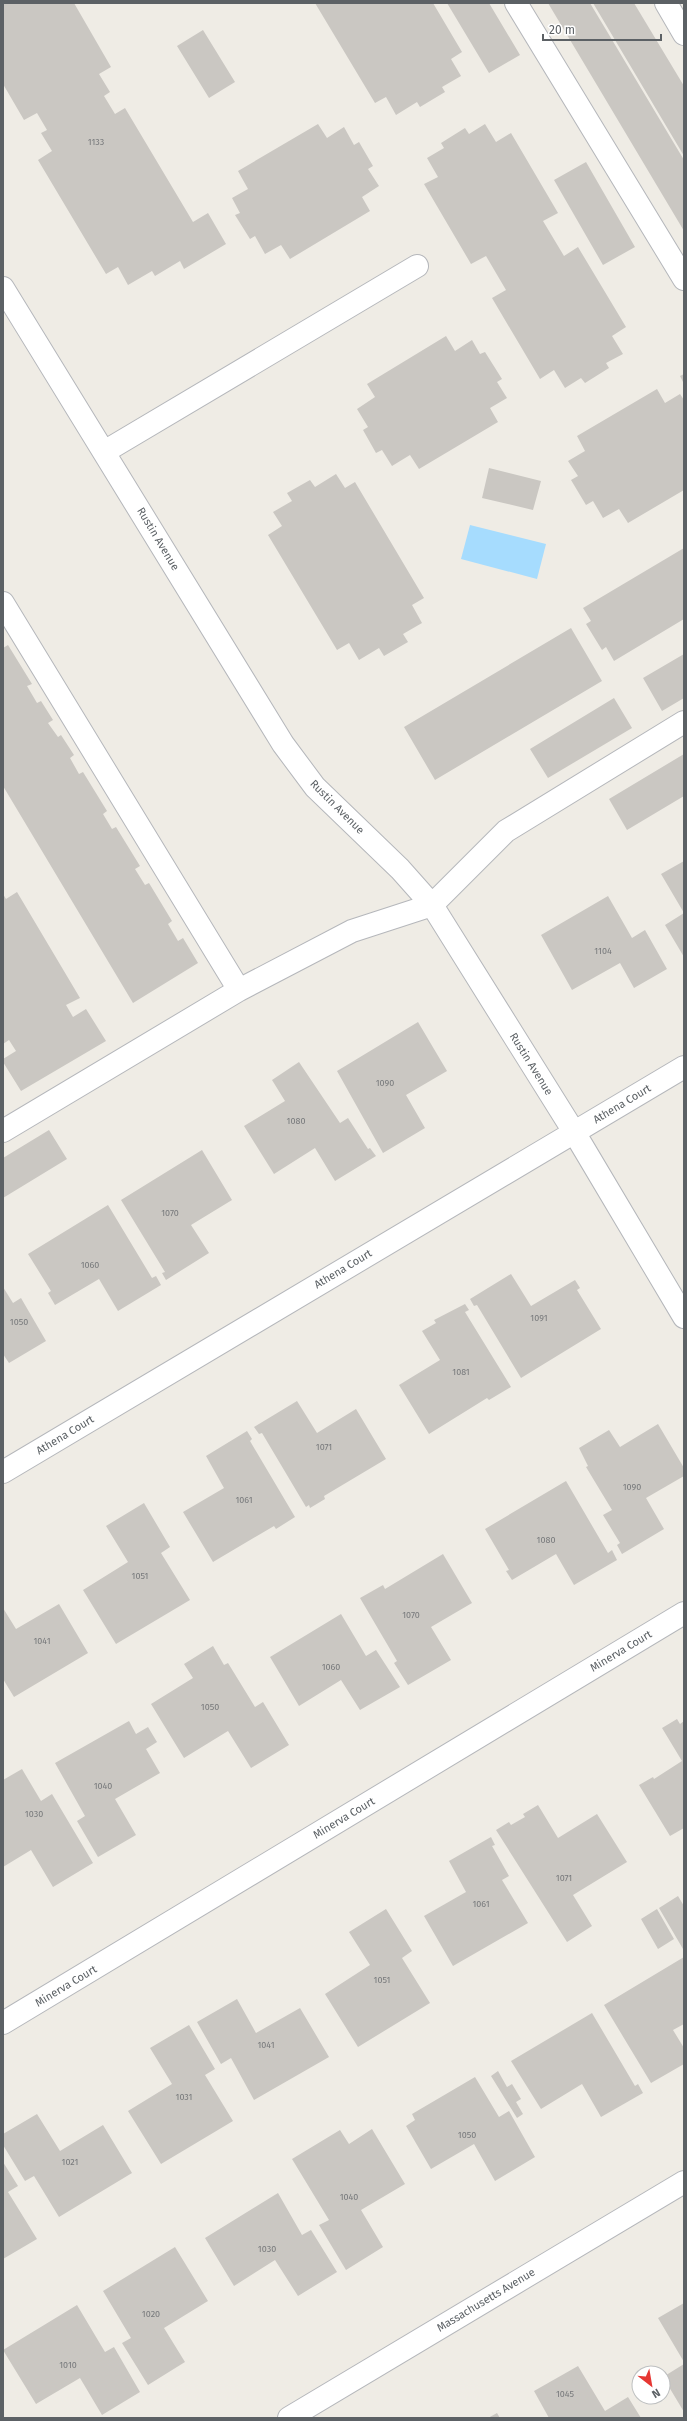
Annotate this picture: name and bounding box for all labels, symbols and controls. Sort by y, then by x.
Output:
scale bar [543,16,661,42]
text: 20 m [549,23,575,37]
house number: 1133 [88,137,104,147]
street label: Rustin Avenue [134,505,182,573]
street label: Rustin Avenue [307,777,367,837]
house number: 1104 [594,946,612,956]
street label: Rustin Avenue [507,1030,555,1098]
house number: 1090 [376,1078,394,1088]
street label: Athena Court [591,1082,653,1126]
house number: 1080 [287,1116,305,1126]
house number: 1070 [161,1208,179,1218]
street label: Athena Court [312,1247,374,1291]
house number: 1060 [81,1260,99,1270]
house number: 1091 [530,1313,548,1323]
house number: 1050 [10,1317,28,1327]
house number: 1081 [452,1367,470,1377]
street label: Athena Court [34,1413,96,1457]
house number: 1071 [316,1442,332,1452]
house number: 1090 [623,1482,641,1492]
house number: 1061 [235,1495,253,1505]
house number: 1080 [537,1535,555,1545]
house number: 1051 [132,1571,148,1581]
house number: 1070 [402,1610,420,1620]
street label: Minerva Court [588,1628,654,1674]
house number: 1041 [33,1636,51,1646]
house number: 1060 [322,1662,340,1672]
house number: 1050 [201,1702,219,1712]
house number: 1040 [94,1781,112,1791]
street label: Minerva Court [311,1795,377,1841]
house number: 1030 [25,1809,43,1819]
house number: 1071 [556,1873,572,1883]
house number: 1061 [472,1899,490,1909]
street label: Minerva Court [33,1963,99,2009]
house number: 1051 [374,1975,390,1985]
house number: 1041 [257,2040,275,2050]
house number: 1031 [176,2092,193,2102]
house number: 1050 [458,2130,476,2140]
house number: 1021 [62,2157,78,2167]
house number: 1040 [340,2192,358,2202]
house number: 1030 [258,2244,276,2254]
street label: Massachusetts Avenue [435,2266,537,2334]
house number: 1020 [142,2309,160,2319]
house number: 1010 [59,2360,77,2370]
north arrow [631,2365,671,2405]
text: N [649,2386,662,2401]
house number: 1045 [556,2389,575,2399]

